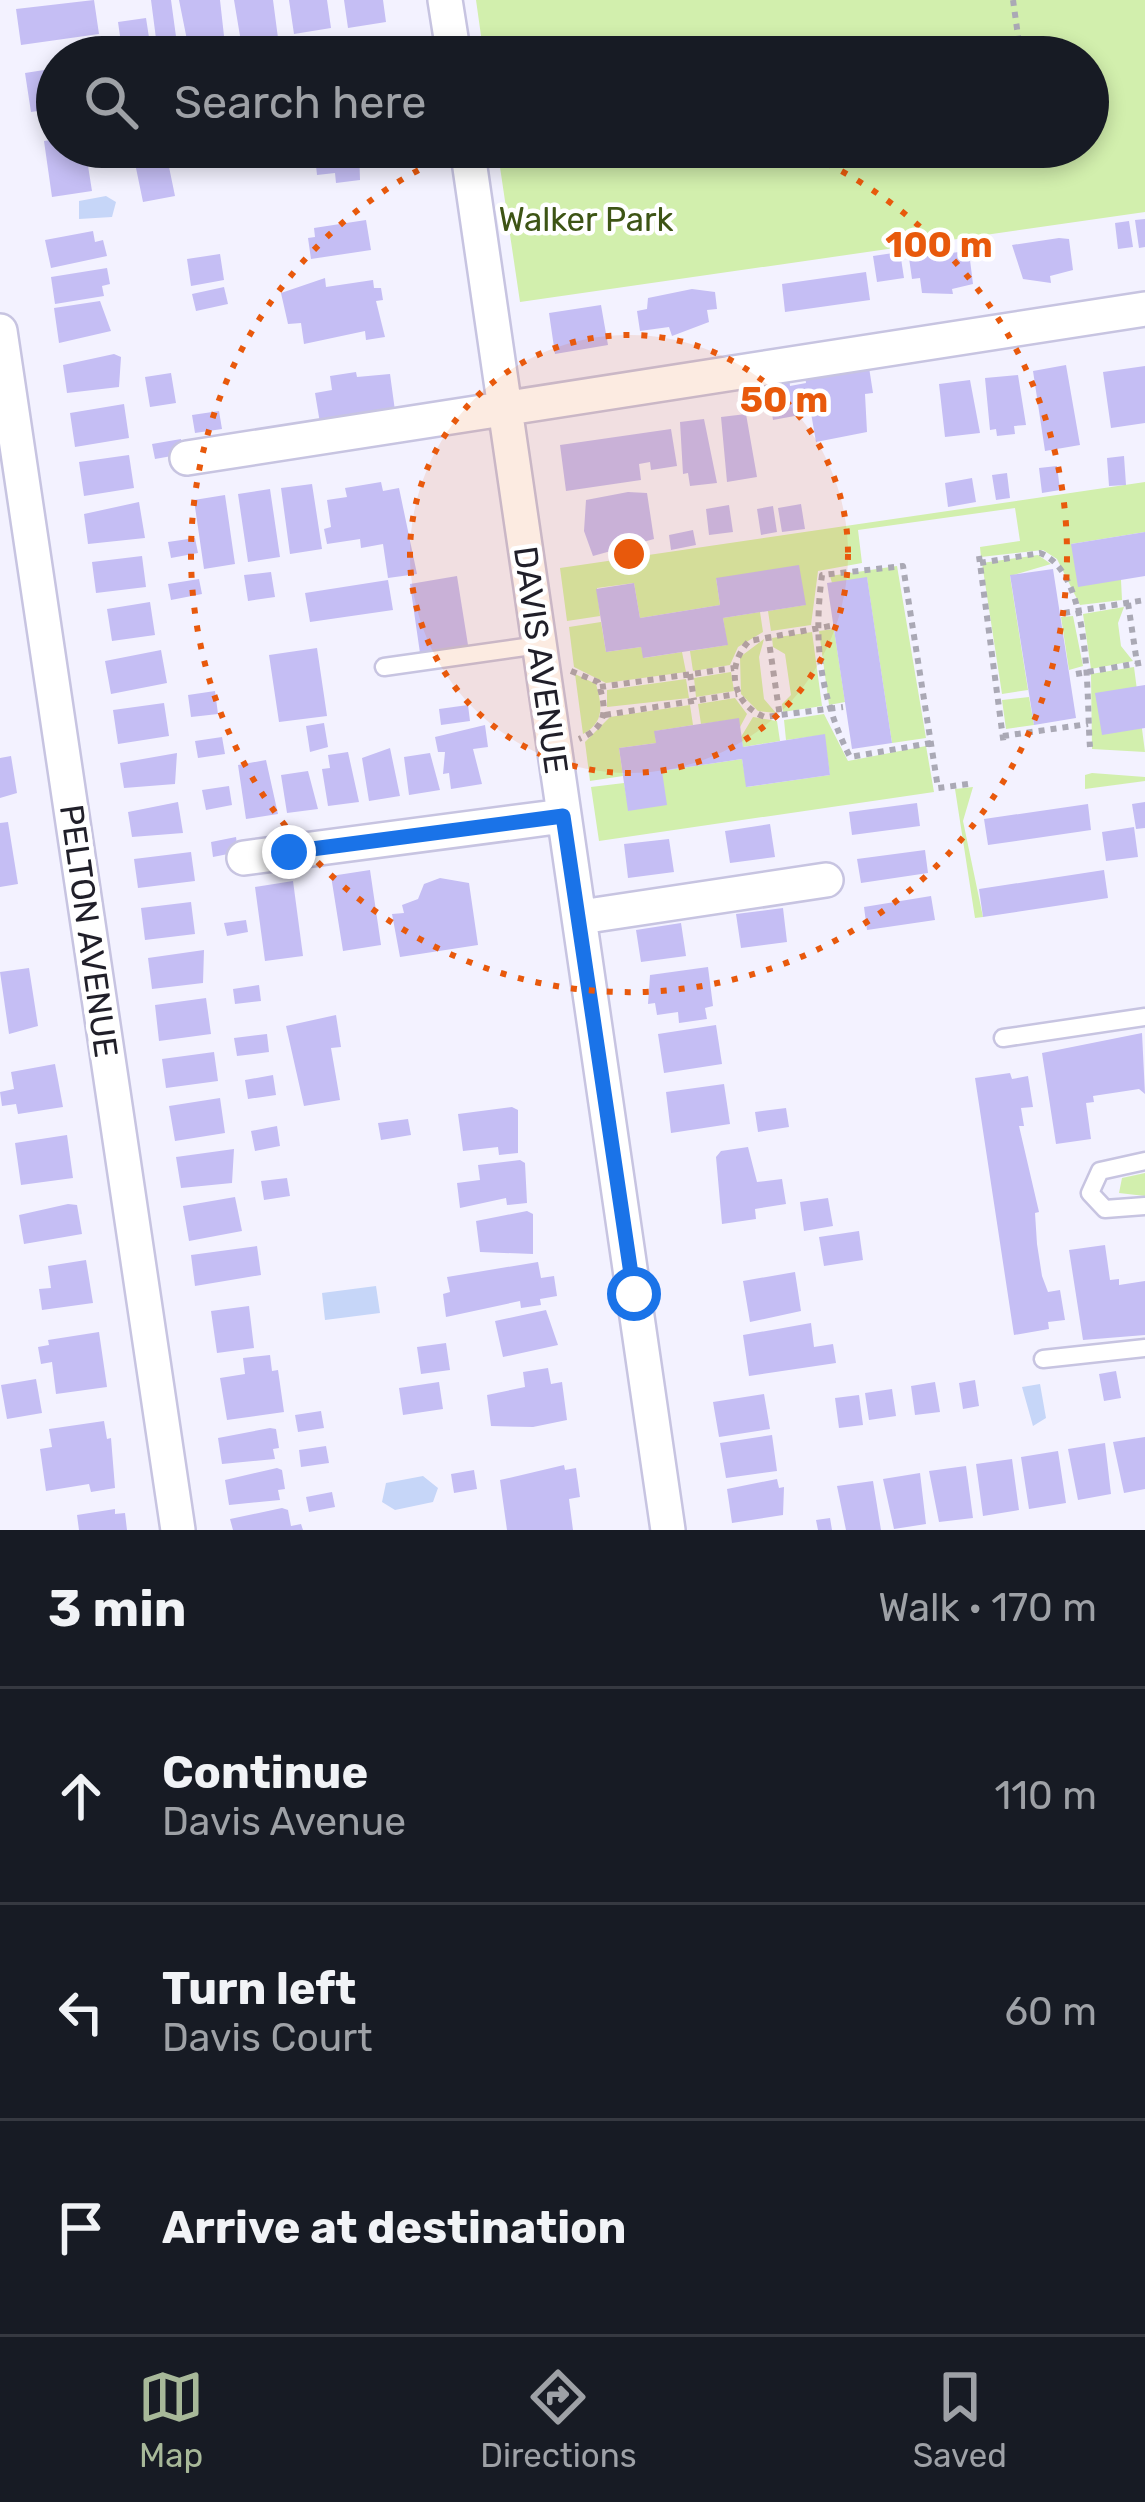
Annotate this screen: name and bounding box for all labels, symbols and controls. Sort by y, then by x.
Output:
search box [36,36,1109,168]
icon: search [78,69,144,135]
text: Search here [174,76,426,129]
park label: Walker Park [498,200,674,239]
text: 100 m [885,223,993,266]
text: 50 m [740,378,828,421]
centre of rings [608,533,650,575]
street label: DAVIS AVENUE [506,544,576,776]
street label: PELTON AVENUE [52,802,126,1060]
route end [262,825,316,879]
route start [607,1267,661,1321]
text: 3 min [48,1578,187,1639]
text: Walk · 170 m [878,1585,1097,1631]
text: Continue [162,1746,368,1799]
icon: ahead [48,1763,114,1829]
text: 110 m [995,1773,1097,1819]
text: Davis Avenue [162,1799,406,1845]
text: Turn left [162,1962,356,2015]
icon: left [48,1979,114,2045]
text: 60 m [1004,1989,1097,2035]
text: Davis Court [162,2015,372,2061]
icon: arrive [48,2195,114,2261]
text: Arrive at destination [162,2201,627,2254]
tab: Map [138,2364,204,2475]
tab: Directions [480,2364,637,2475]
tab: Saved [913,2364,1007,2475]

